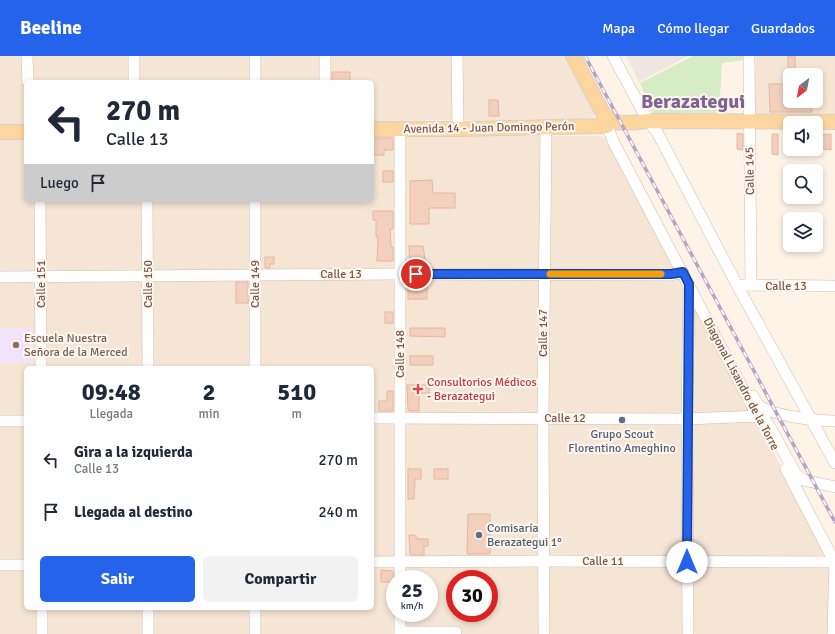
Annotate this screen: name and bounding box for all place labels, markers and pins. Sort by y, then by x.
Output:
pin [399,257,433,291]
place label: Escuela Nuestra Señora de la Merced [24,331,128,360]
marker: Escuela Nuestra Señora de la Merced [11,340,21,350]
place label: Consultorios Médicos - Berazategui [427,375,537,404]
marker: Consultorios Médicos - Berazategui [412,383,424,395]
marker: Grupo Scout Florentino Ameghino [617,415,627,425]
place label: Grupo Scout Florentino Ameghino [568,427,676,456]
place label: Comisaría Berazategui 1° [487,521,562,550]
marker: Comisaría Berazategui 1° [474,530,484,540]

